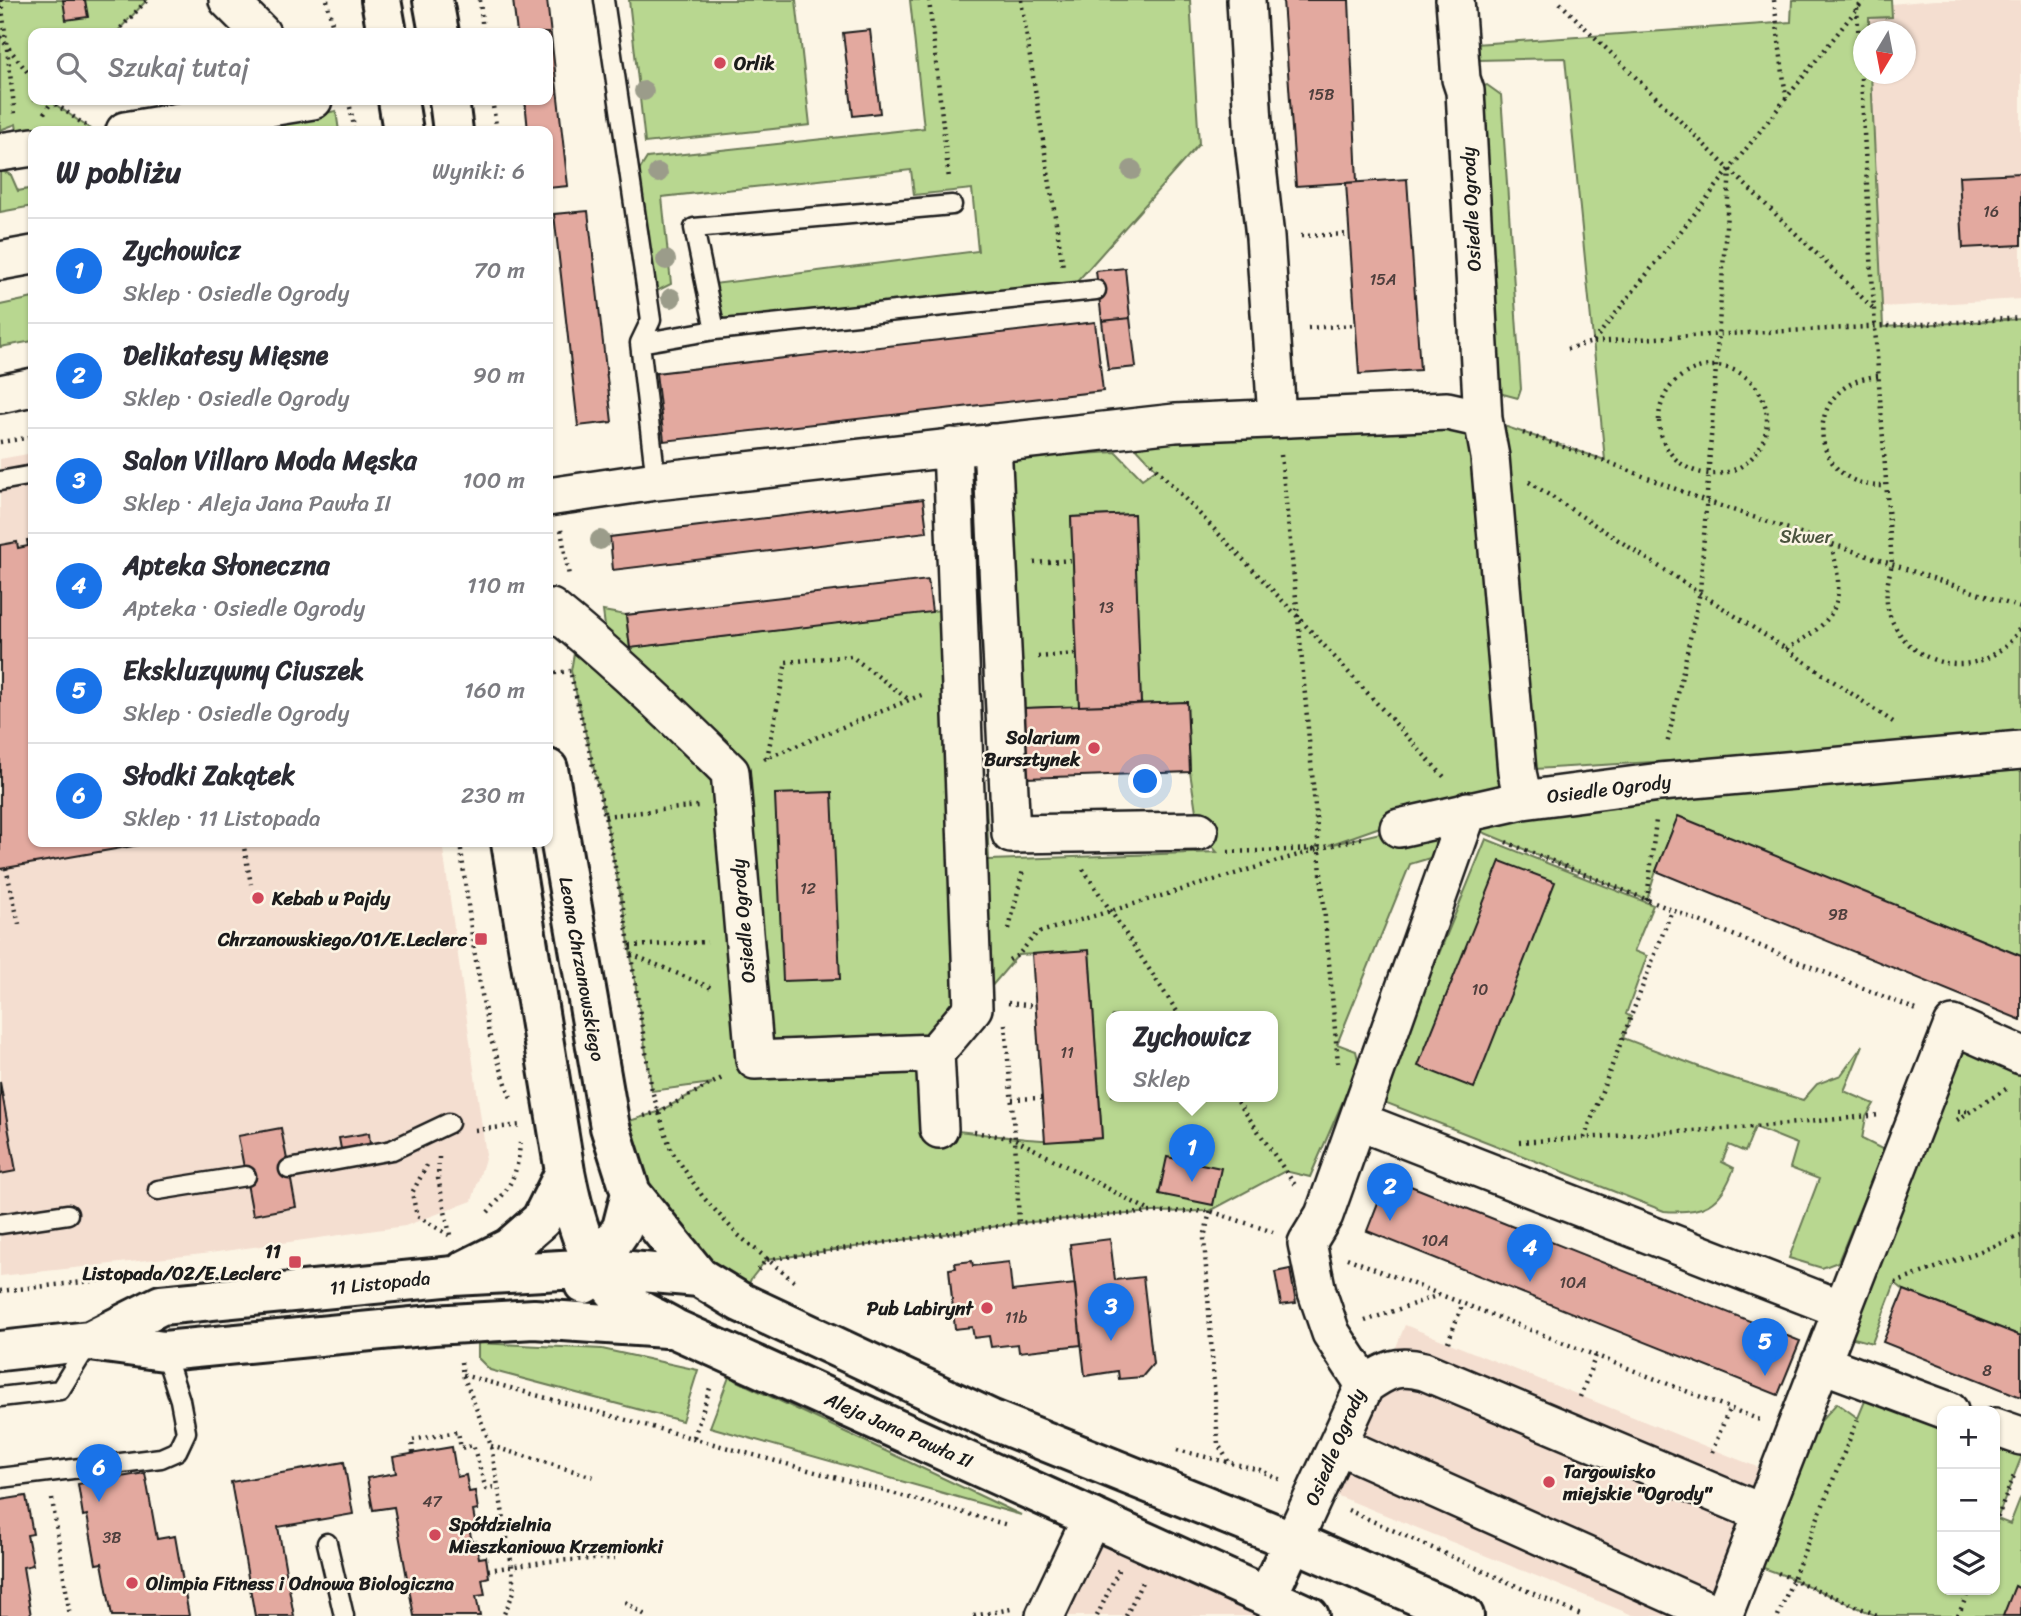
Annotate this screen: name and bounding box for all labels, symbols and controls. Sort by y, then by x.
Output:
north arrow [1853,21,1916,84]
search box [28,28,553,105]
text: Szukaj tutaj [108,44,249,90]
place label: Orlik [734,47,775,80]
icon: search [52,48,90,86]
marker: Orlik [712,55,728,71]
house number: 15B [1308,80,1334,109]
text: W pobliżu [56,145,181,199]
street label: Osiedle Ogrody [1451,146,1491,272]
text: Wyniki: 6 [432,151,525,192]
house number: 16 [1983,197,1999,226]
text: Zychowicz [123,227,241,273]
text: 1 [74,250,84,291]
text: 70 m [474,250,525,291]
house number: 15A [1369,265,1397,294]
text: Sklep · Osiedle Ogrody [123,273,349,314]
text: Delikatesy Mięsne [123,332,328,378]
text: 2 [72,355,86,396]
text: 90 m [473,355,525,396]
text: Sklep · Osiedle Ogrody [123,378,349,419]
text: Salon Villaro Moda Męska [123,437,417,483]
text: 3 [73,460,85,501]
text: 100 m [462,460,525,501]
text: Sklep · Aleja Jana Pawła II [123,483,391,524]
park label: Skwer [1780,520,1834,553]
text: Apteka Słoneczna [123,542,330,588]
text: 4 [72,565,86,606]
text: 110 m [467,565,525,606]
text: Apteka · Osiedle Ogrody [123,588,365,629]
house number: 13 [1098,593,1114,622]
text: Ekskluzywny Ciuszek [123,647,364,693]
text: 5 [72,670,86,711]
text: 160 m [464,670,525,711]
text: Sklep · Osiedle Ogrody [123,693,349,734]
place label: Solarium Bursztynek [984,721,1081,776]
marker: Solarium Bursztynek [1086,740,1102,756]
text: Słodki Zakątek [123,752,295,798]
your location [1128,764,1162,798]
street label: Osiedle Ogrody [1545,765,1673,813]
text: 6 [72,775,86,816]
text: 230 m [461,775,525,816]
text: Sklep · 11 Listopada [123,798,321,839]
street label: Osiedle Ogrody [721,857,765,985]
street label: Leona Chrzanowskiego [549,874,615,1064]
house number: 12 [800,874,816,903]
place label: Kebab u Pajdy [271,882,391,915]
marker: Kebab u Pajdy [250,890,266,906]
house number: 9B [1828,900,1848,929]
place label: Chrzanowskiego/01/E.Leclerc [217,923,468,956]
marker: Chrzanowskiego/01/E.Leclerc [473,931,489,947]
house number: 10 [1472,975,1488,1004]
popup [1106,1011,1278,1102]
text: Zychowicz [1133,1013,1251,1059]
house number: 11 [1060,1038,1074,1067]
text: Sklep [1133,1059,1190,1100]
pin: 1 [1169,1124,1215,1182]
pin: 2 [1367,1163,1413,1221]
pin: 4 [1507,1224,1553,1282]
house number: 10A [1421,1226,1449,1255]
place label: 11 Listopada/02/E.Leclerc [83,1235,282,1290]
marker: 11 Listopada/02/E.Leclerc [287,1254,303,1270]
street label: 11 Listopada [328,1261,432,1305]
house number: 10A [1559,1268,1587,1297]
pin: 3 [1088,1283,1134,1341]
place label: Pub Labirynt [867,1292,974,1325]
marker: Pub Labirynt [979,1300,995,1316]
house number: 11b [1005,1303,1027,1332]
pin: 5 [1742,1318,1788,1376]
house number: 8 [1982,1356,1992,1385]
street label: Aleja Jana Pawła II [819,1382,979,1478]
street label: Osiedle Ogrody [1295,1383,1375,1511]
map controls [1937,1406,2000,1595]
button: + [1937,1406,2000,1469]
pin: 6 [76,1444,122,1502]
place label: Targowisko miejskie "Ogrody" [1562,1455,1714,1510]
button: − [1937,1469,2000,1532]
marker: Targowisko miejskie "Ogrody" [1541,1474,1557,1490]
house number: 47 [422,1487,442,1516]
place label: Spółdzielnia Mieszkaniowa Krzemionki [448,1508,664,1563]
house number: 3B [103,1523,121,1552]
marker: Spółdzielnia Mieszkaniowa Krzemionki [427,1527,443,1543]
button: layers [1937,1532,2000,1595]
place label: Olimpia Fitness i Odnowa Biologiczna [146,1567,454,1600]
marker: Olimpia Fitness i Odnowa Biologiczna [124,1575,140,1591]

